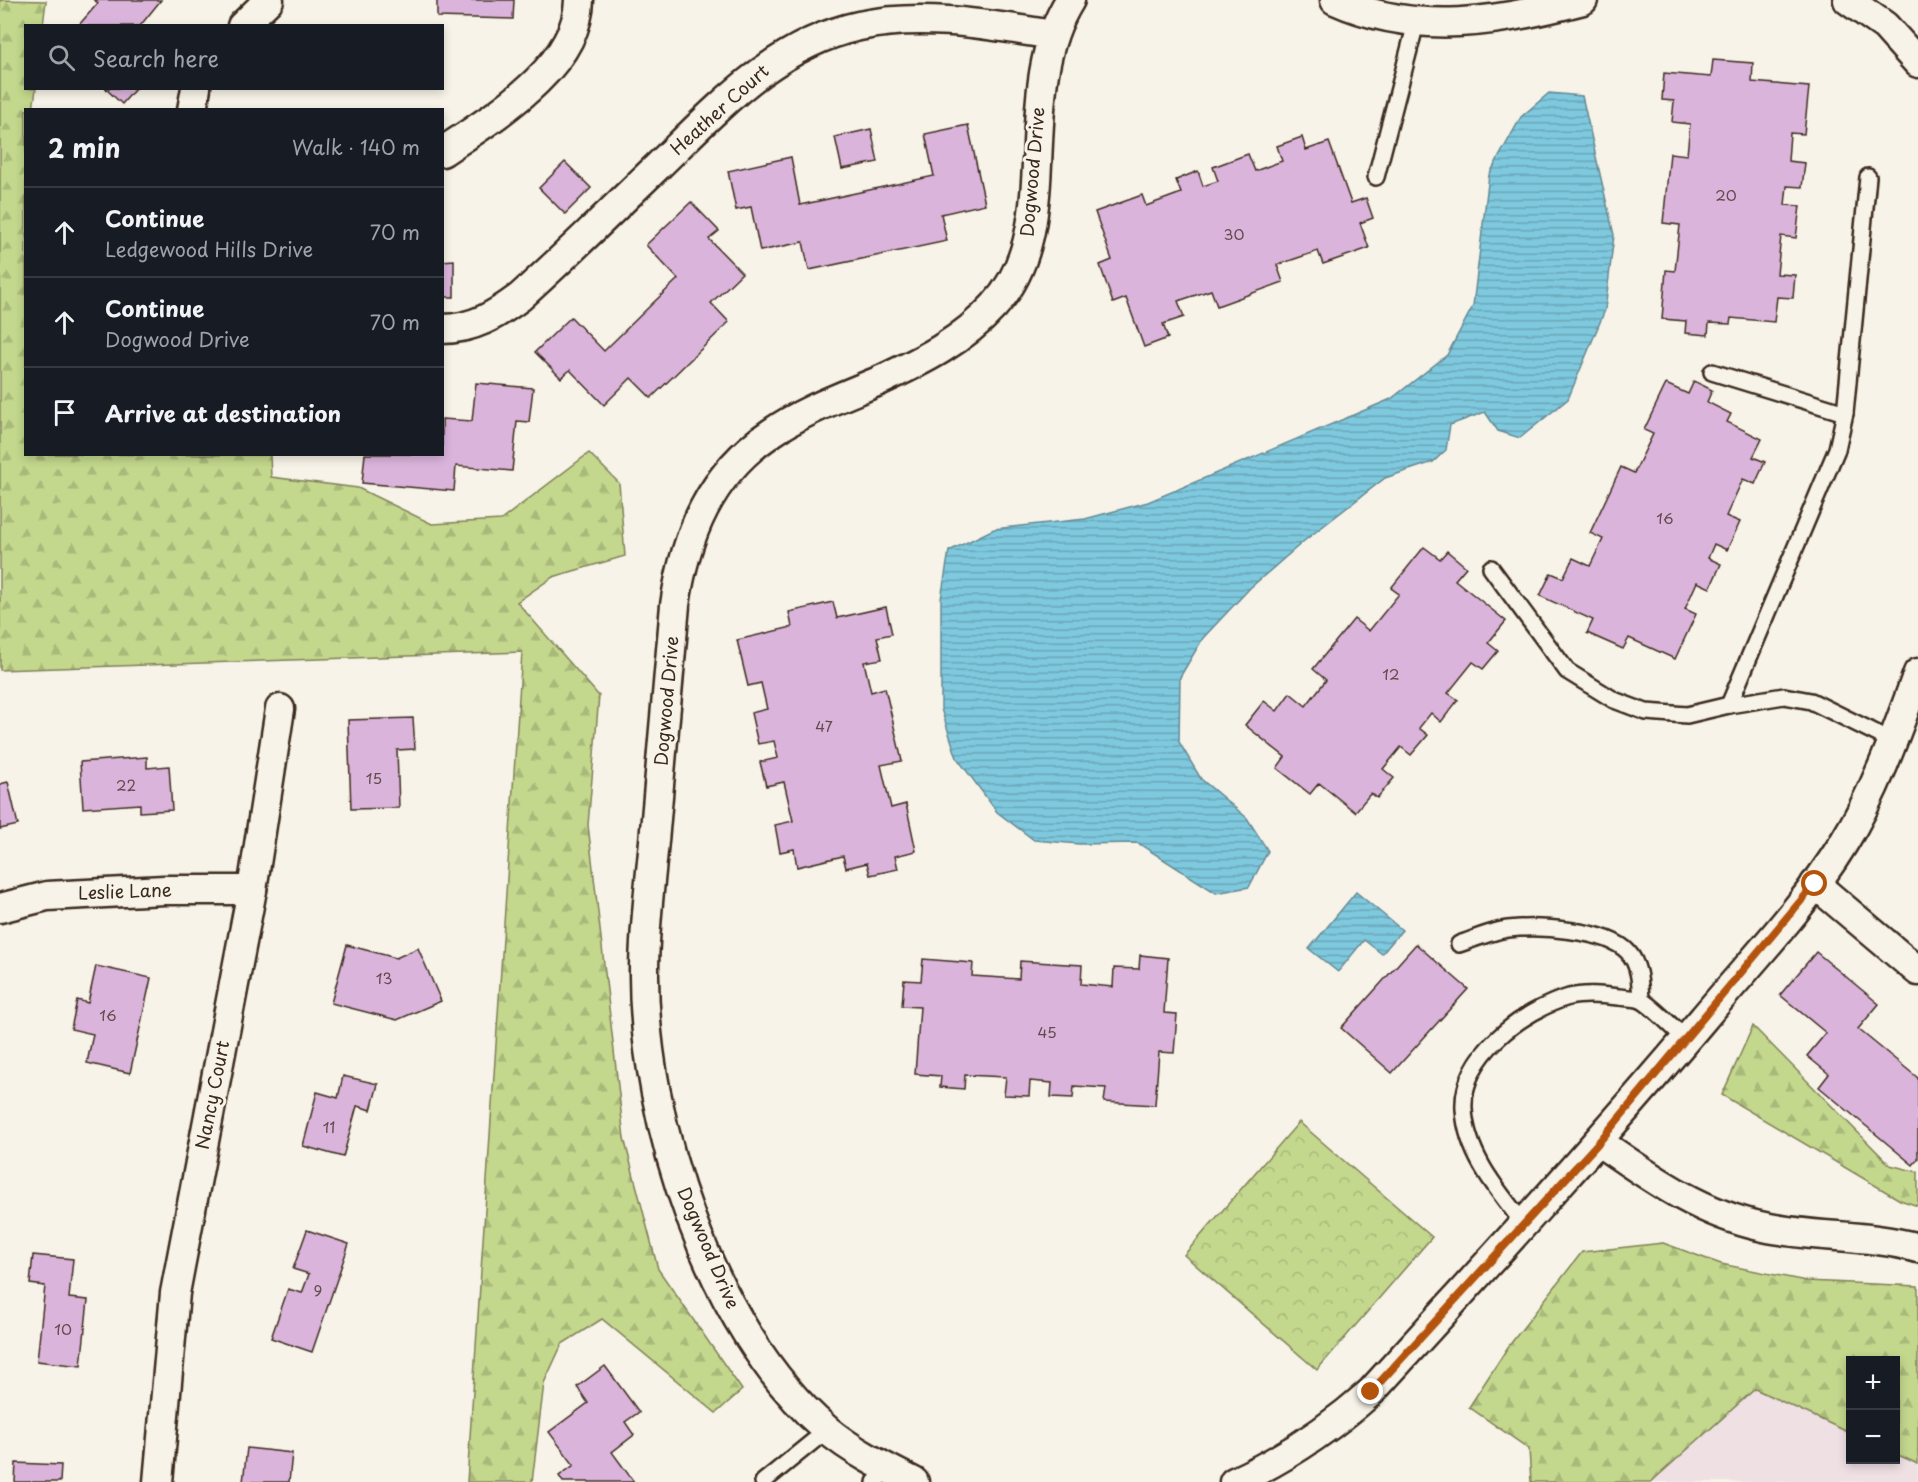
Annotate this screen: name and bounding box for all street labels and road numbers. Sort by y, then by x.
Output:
street label: Heather Court [664,57,774,161]
street label: Dogwood Drive [1012,106,1051,238]
street label: Dogwood Drive [646,635,685,767]
street label: Leslie Lane [78,875,172,906]
street label: Nancy Court [188,1038,235,1151]
street label: Dogwood Drive [672,1182,747,1313]

